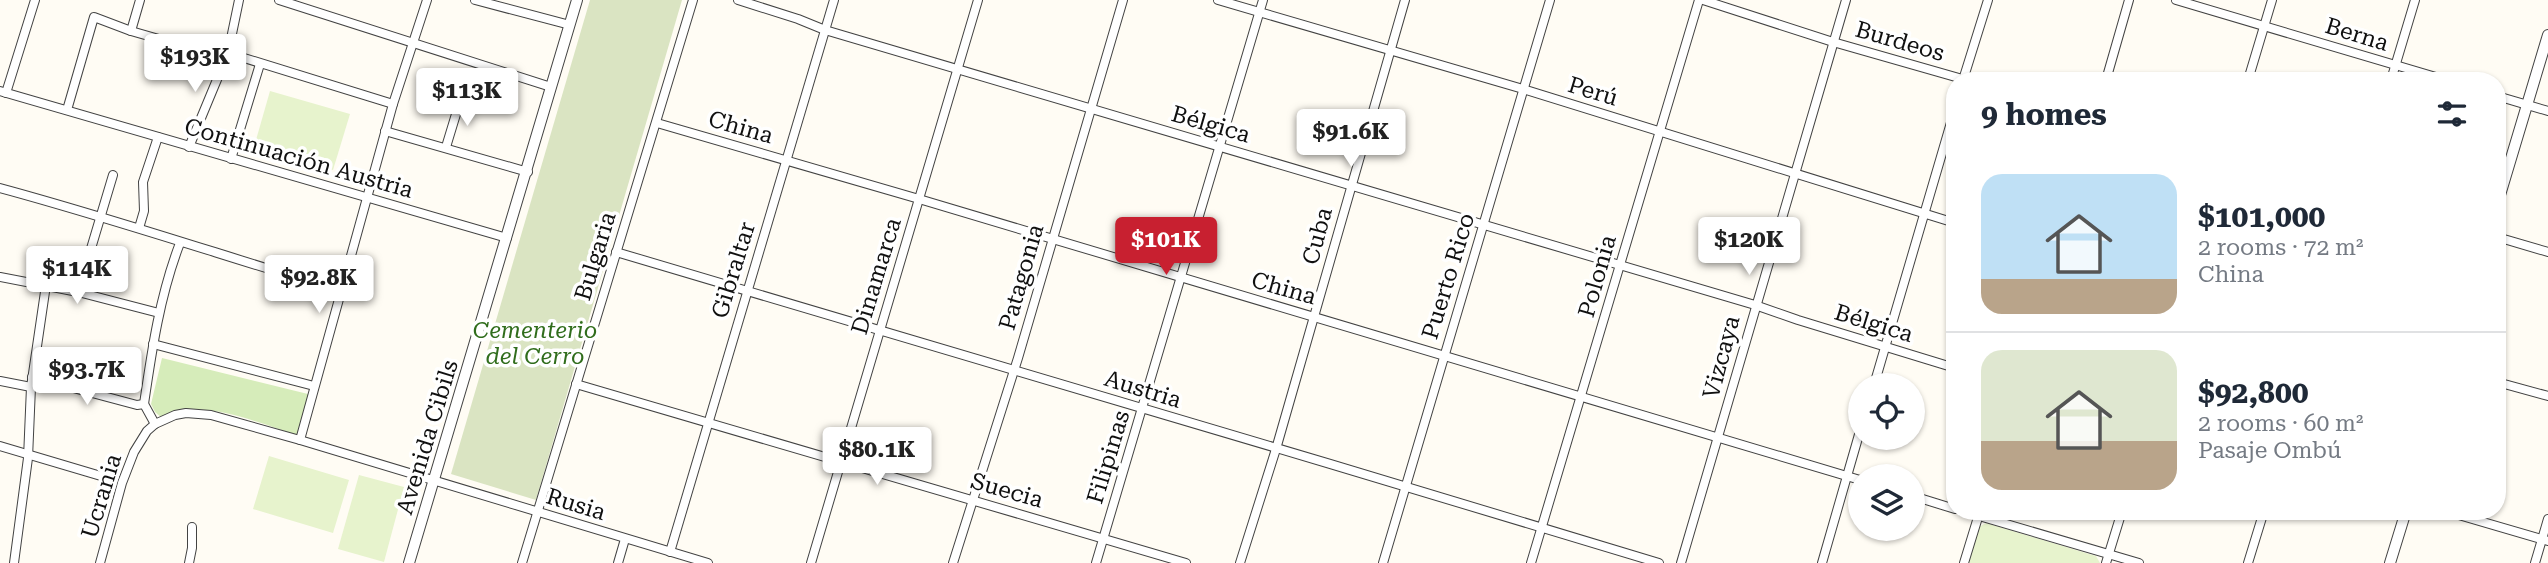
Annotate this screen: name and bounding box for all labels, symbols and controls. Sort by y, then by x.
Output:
street label: Berna [2322,12,2392,57]
street label: Burdeos [1852,16,1948,67]
pin: $193K [146,34,244,94]
text: $193K [160,43,230,70]
pin: $113K [418,68,516,128]
street label: Perú [1565,71,1621,112]
text: $113K [432,77,502,104]
icon: filters [2433,95,2471,133]
text: 9 homes [1981,97,2107,132]
street label: Bélgica [1168,100,1254,149]
street label: China [705,105,777,150]
pin: $91.6K [1294,110,1408,169]
street label: Continuación Austria [181,113,417,204]
text: $91.6K [1313,118,1389,145]
text: $101,000 [2198,199,2325,234]
icon: home [2037,202,2121,286]
street label: Cuba [1297,204,1338,268]
street label: Bulgaria [569,208,622,304]
street label: Puerto Rico [1416,210,1480,342]
street label: Dinamarca [846,214,907,338]
pin: $101K [1117,218,1215,277]
pin: $120K [1700,218,1798,277]
street label: Gibraltar [706,219,761,321]
street label: Patagonia [994,221,1050,333]
text: $101K [1131,226,1201,253]
text: $120K [1714,226,1784,253]
street label: Polonia [1573,231,1622,320]
text: 2 rooms · 72 m² [2198,234,2364,261]
pin: $114K [28,246,126,306]
text: $114K [42,255,112,282]
pin: $92.8K [262,256,376,315]
text: China [2198,261,2264,288]
text: $92.8K [281,264,357,291]
street label: China [1248,266,1320,311]
street label: Bélgica [1831,299,1917,348]
street label: Vizcaya [1697,312,1746,401]
park label: Cementerio del Cerro [473,317,597,370]
pin: $93.7K [30,348,144,407]
text: $93.7K [49,356,125,383]
street label: Avenida Cibils [391,356,464,518]
street label: Austria [1101,365,1185,414]
map controls [1848,373,1925,541]
button: locate [1848,373,1925,450]
text: $92,800 [2198,375,2309,410]
icon: home [2037,378,2121,462]
street label: Filipinas [1082,407,1135,507]
text: 2 rooms · 60 m² [2198,410,2364,437]
pin: $80.1K [820,428,934,487]
text: $80.1K [839,436,915,463]
text: Pasaje Ombú [2198,437,2341,464]
street label: Ucrania [76,450,127,542]
button: layers [1848,464,1925,541]
street label: Suecia [968,467,1047,514]
street label: Rusia [543,483,609,526]

